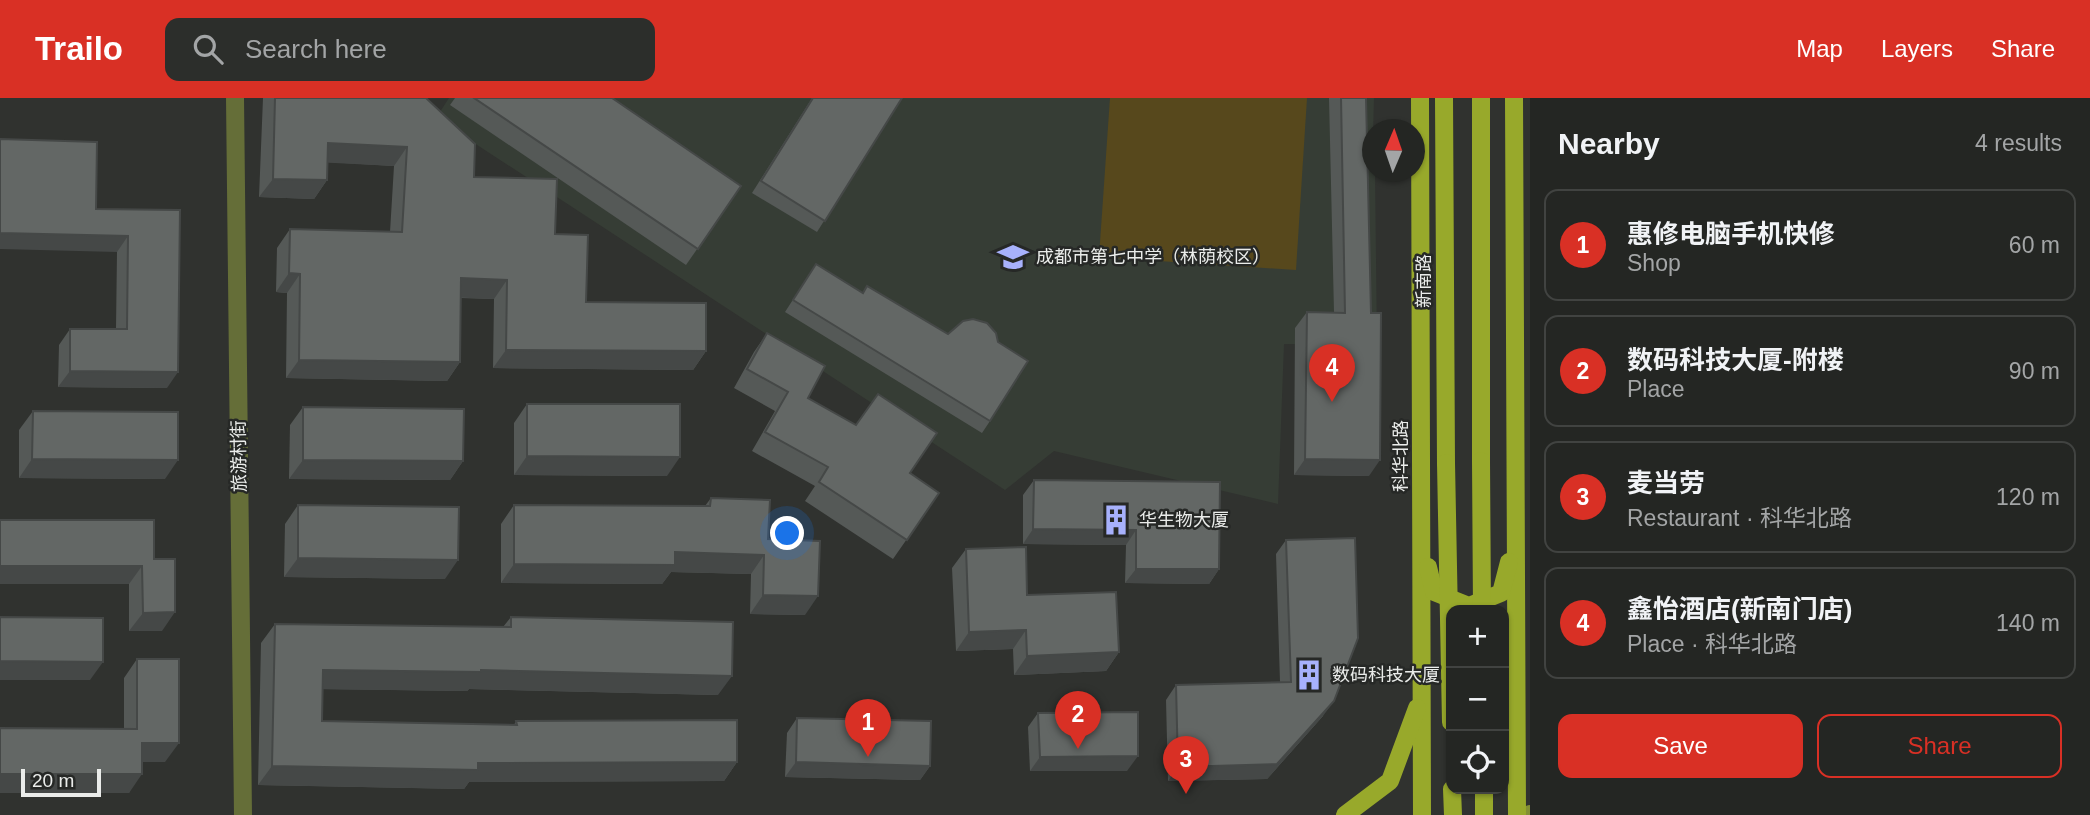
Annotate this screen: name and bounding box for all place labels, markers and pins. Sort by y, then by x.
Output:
school or university icon: 成都市第七中学（林荫校区） [996,240,1030,274]
place label: 成都市第七中学（林荫校区） [1036,247,1270,267]
pin: 4 [1309,344,1355,402]
building icon: 华生物大厦 [1099,503,1133,537]
place label: 华生物大厦 [1139,510,1229,530]
building icon: 数码科技大厦 [1292,658,1326,692]
place label: 数码科技大厦 [1332,665,1440,685]
pin: 2 [1055,691,1101,749]
pin: 1 [845,699,891,757]
pin: 3 [1163,736,1209,794]

